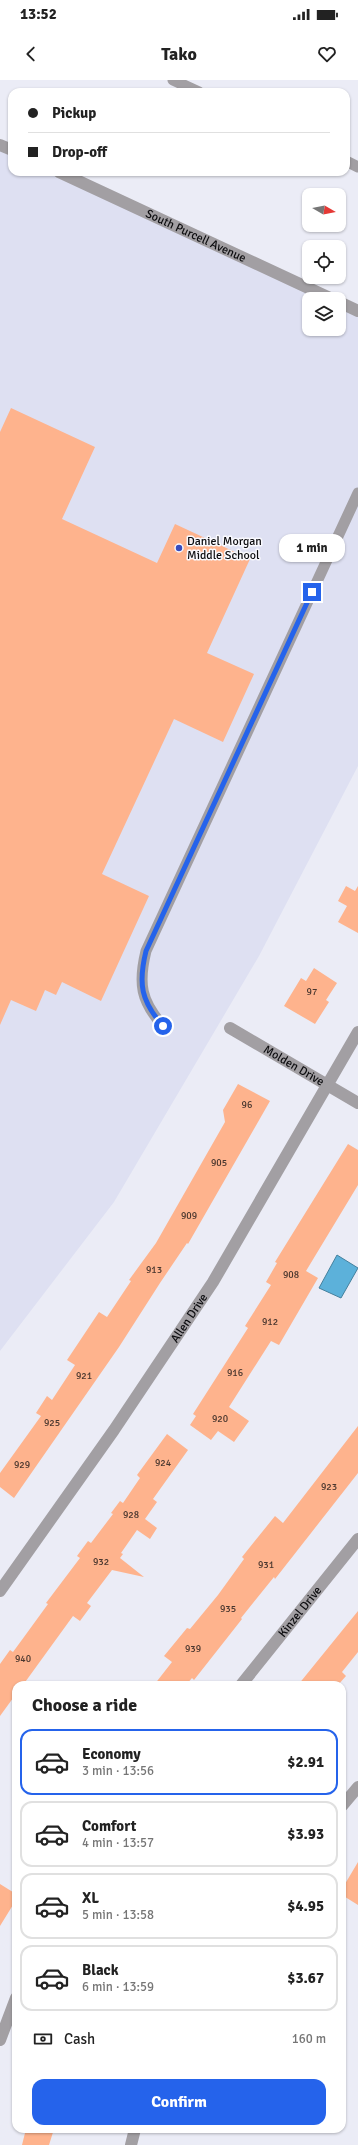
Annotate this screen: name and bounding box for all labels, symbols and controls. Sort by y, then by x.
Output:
text: 13:52 [20,5,57,23]
icon: back [20,43,42,65]
text: Tako [161,43,197,65]
icon: heart [316,43,338,65]
text: Pickup [52,104,96,122]
text: Drop-off [52,143,107,161]
north arrow [302,188,346,232]
map controls [302,188,346,336]
street label: South Purcell Avenue [143,206,248,266]
button: locate [302,240,346,284]
button: layers [302,292,346,336]
place label: Daniel Morgan Middle School [187,534,262,563]
callout: 1 min [279,534,345,562]
text: 1 min [296,540,328,556]
marker: Daniel Morgan Middle School [174,543,184,553]
route end [303,583,321,601]
house number: 97 [307,986,317,998]
route start [154,1017,172,1035]
street label: Molden Drive [261,1042,327,1089]
house number: 96 [242,1099,252,1111]
house number: 905 [211,1157,227,1169]
house number: 909 [181,1210,197,1222]
house number: 913 [146,1264,162,1276]
house number: 908 [283,1269,299,1281]
street label: Allen Drive [167,1291,211,1346]
house number: 912 [262,1316,278,1328]
house number: 916 [227,1367,243,1379]
house number: 921 [76,1370,92,1382]
house number: 920 [212,1413,228,1425]
house number: 925 [44,1417,60,1429]
house number: 924 [155,1457,172,1469]
house number: 929 [14,1459,30,1471]
house number: 923 [321,1481,337,1493]
house number: 928 [123,1509,139,1521]
house number: 932 [93,1556,109,1568]
house number: 931 [258,1559,274,1571]
street label: Kinzel Drive [275,1583,325,1641]
house number: 935 [220,1603,236,1615]
house number: 939 [185,1643,201,1655]
house number: 940 [15,1653,31,1665]
text: Choose a ride [32,1694,137,1716]
icon: car [34,1744,70,1780]
text: Economy [82,1745,141,1763]
text: $2.91 [287,1753,324,1771]
text: 3 min · 13:56 [82,1763,154,1779]
icon: car [34,1816,70,1852]
text: Comfort [82,1817,136,1835]
text: $3.93 [287,1825,324,1843]
text: 4 min · 13:57 [82,1835,154,1851]
icon: car [34,1888,70,1924]
text: XL [82,1889,99,1907]
text: $4.95 [287,1897,324,1915]
text: 5 min · 13:58 [82,1907,154,1923]
icon: car [34,1960,70,1996]
text: Black [82,1961,119,1979]
text: $3.67 [287,1969,324,1987]
text: 6 min · 13:59 [82,1979,154,1995]
icon: cash [32,2028,54,2050]
text: Cash [64,2030,95,2048]
text: 160 m [292,2031,326,2047]
button: Confirm [32,2079,326,2125]

